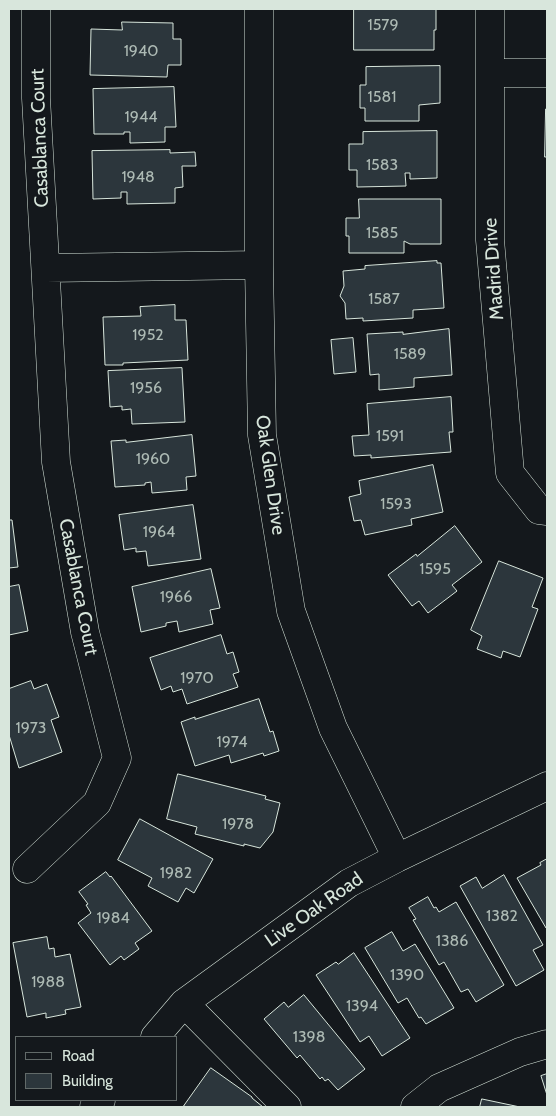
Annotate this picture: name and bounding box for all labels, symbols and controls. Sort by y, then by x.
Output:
house number: 1579 [367,15,399,35]
house number: 1940 [124,41,158,61]
street label: Casablanca Court [26,68,54,208]
house number: 1581 [368,87,396,107]
house number: 1944 [125,107,157,127]
house number: 1583 [366,155,398,175]
house number: 1948 [121,167,155,187]
street label: Madrid Drive [479,217,509,321]
house number: 1585 [366,223,398,243]
house number: 1587 [368,289,400,309]
house number: 1952 [132,325,164,345]
house number: 1589 [394,344,426,364]
house number: 1956 [130,378,162,398]
street label: Oak Glen Drive [250,414,290,536]
house number: 1591 [376,426,404,446]
house number: 1960 [136,449,170,469]
house number: 1593 [380,494,412,514]
street label: Casablanca Court [54,517,102,657]
house number: 1964 [143,522,175,542]
house number: 1595 [419,559,451,579]
house number: 1966 [160,587,192,607]
house number: 1970 [180,668,214,688]
house number: 1973 [15,718,47,738]
house number: 1974 [216,732,248,752]
house number: 1978 [222,814,254,834]
house number: 1982 [160,863,192,883]
street label: Live Oak Road [261,868,367,952]
house number: 1382 [486,906,518,926]
house number: 1984 [96,908,130,928]
house number: 1386 [436,931,468,951]
house number: 1390 [390,965,424,985]
house number: 1988 [31,972,65,992]
house number: 1394 [346,996,378,1016]
house number: 1398 [293,1027,325,1047]
legend [15,1036,178,1101]
text: Road [62,1047,95,1065]
text: Building [62,1072,113,1090]

